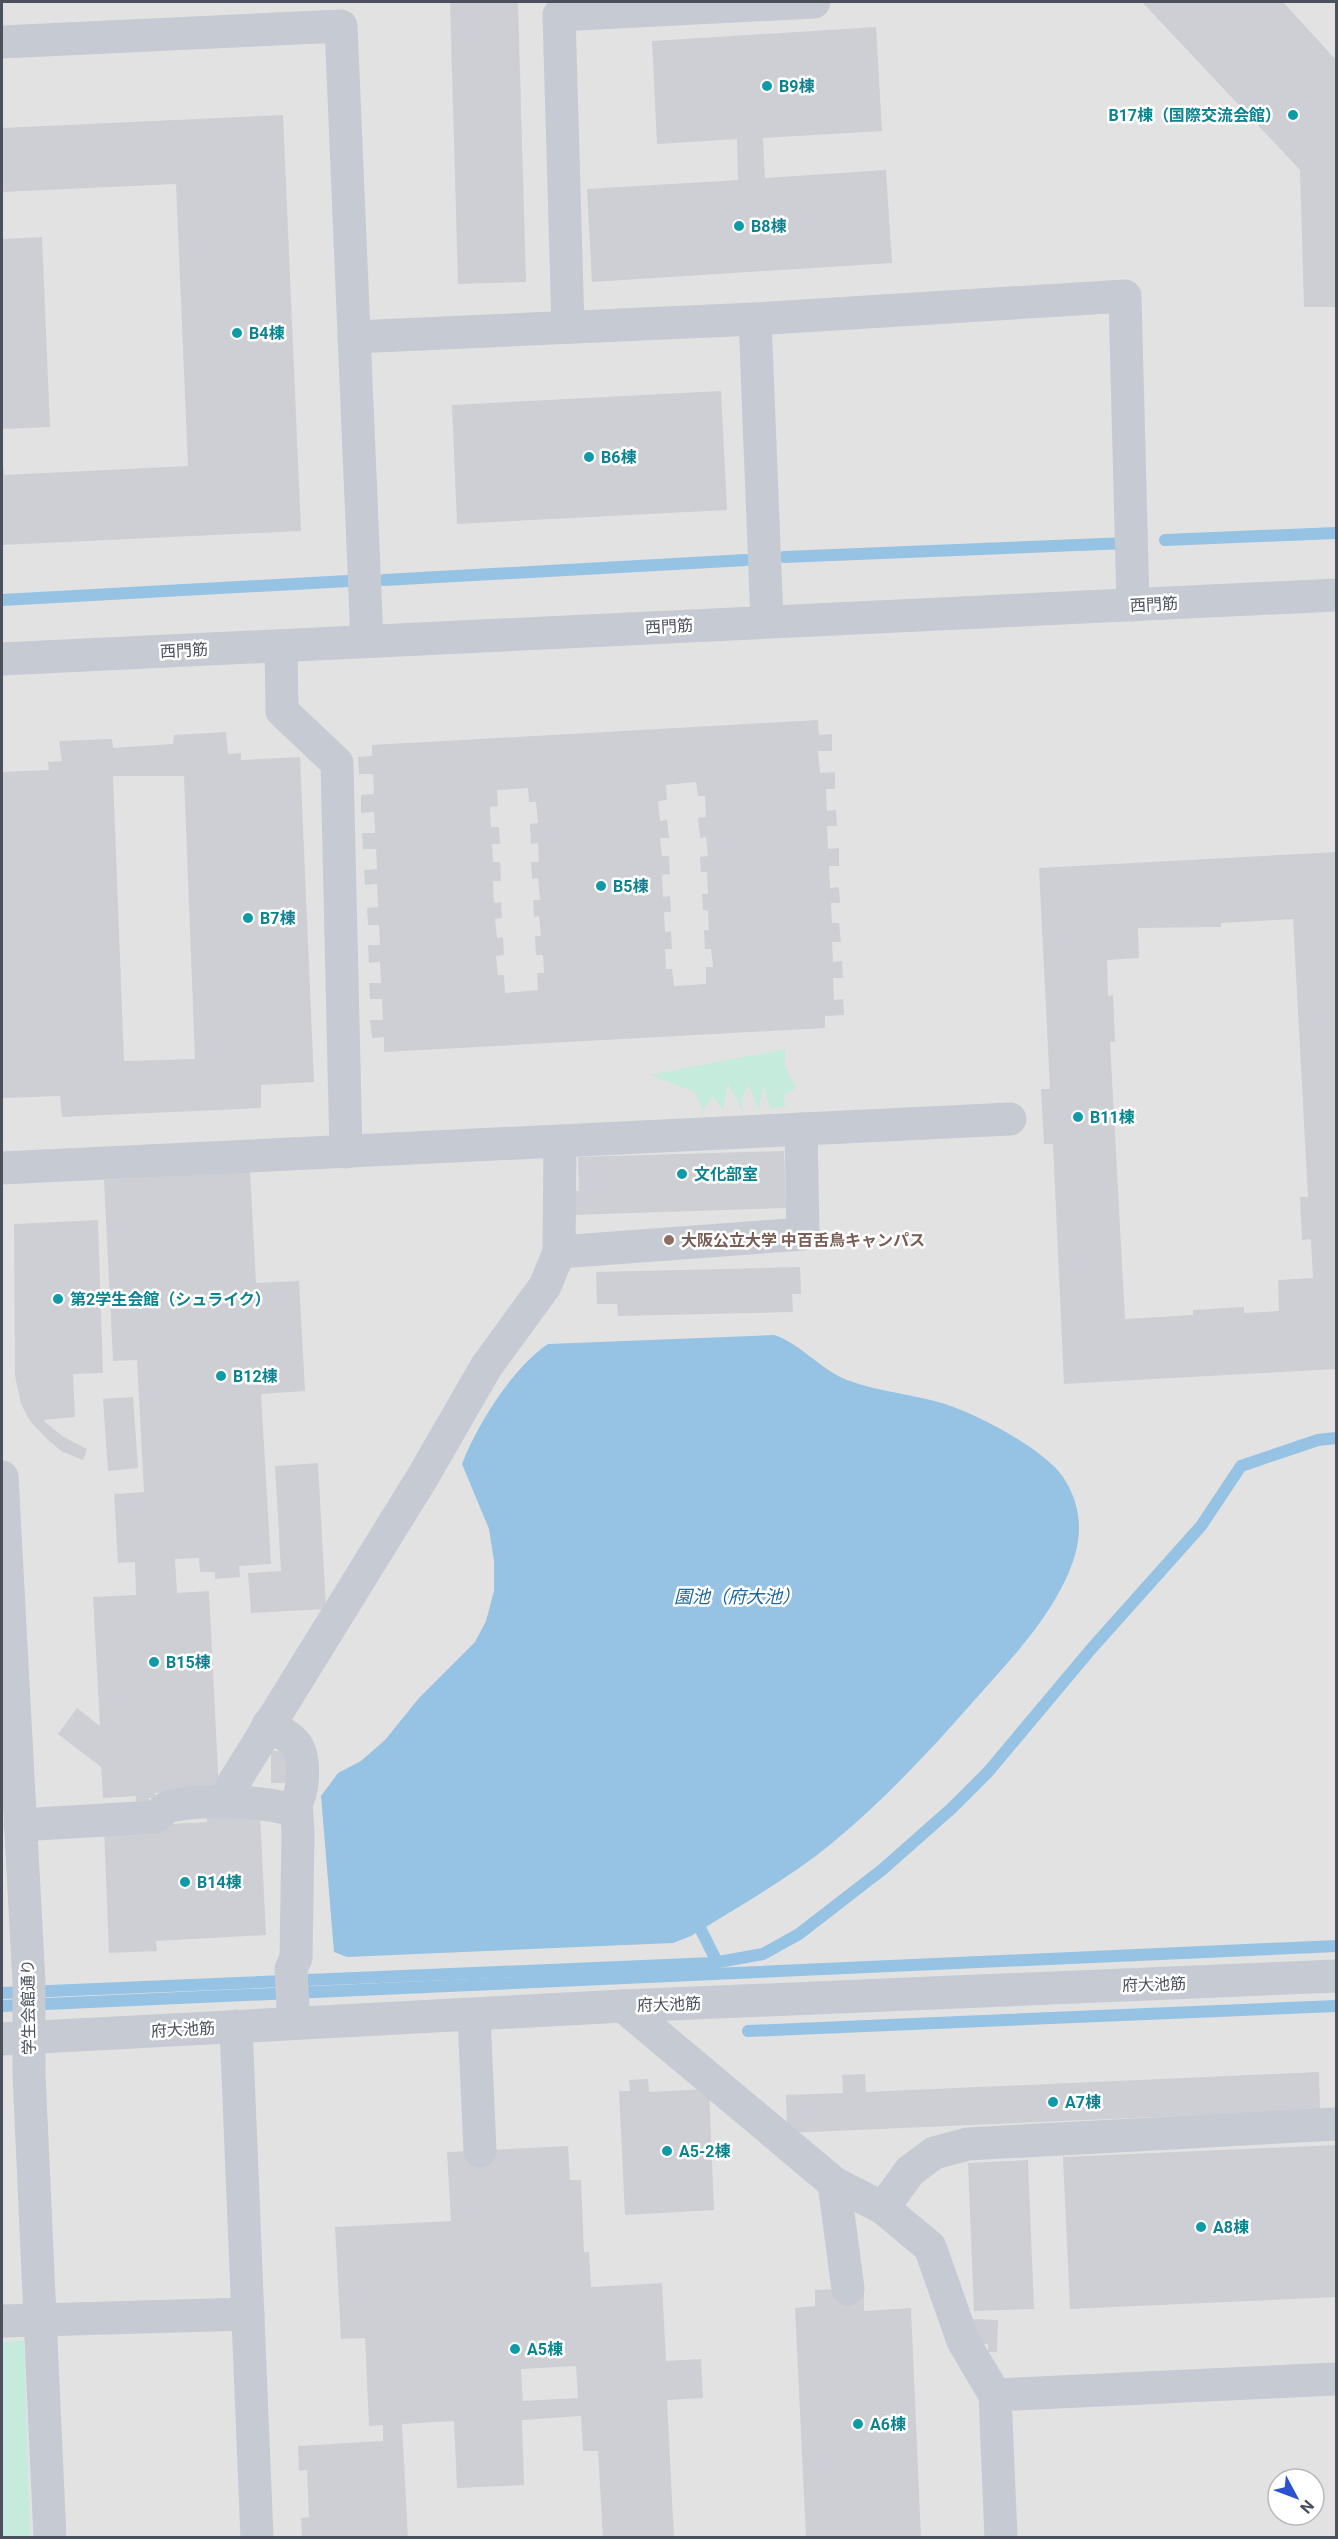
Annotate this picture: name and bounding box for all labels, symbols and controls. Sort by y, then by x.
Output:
place label: B9棟 [779,77,814,96]
marker: B9棟 [760,79,774,93]
place label: B17棟（国際交流会館） [1108,106,1281,125]
marker: B17棟（国際交流会館） [1286,108,1300,122]
place label: B8棟 [751,217,786,236]
marker: B8棟 [732,219,746,233]
place label: B4棟 [249,324,284,343]
marker: B4棟 [230,326,244,340]
place label: B6棟 [601,448,636,467]
marker: B6棟 [582,450,596,464]
street label: 西門筋 [1130,594,1178,615]
street label: 西門筋 [645,616,693,637]
street label: 西門筋 [160,640,208,661]
place label: B5棟 [613,877,648,896]
marker: B5棟 [594,879,608,893]
place label: B7棟 [260,909,295,928]
marker: B7棟 [241,911,255,925]
place label: B11棟 [1090,1108,1135,1127]
marker: B11棟 [1071,1110,1085,1124]
place label: 文化部室 [694,1165,758,1184]
marker: 文化部室 [675,1167,689,1181]
place label: 大阪公立大学 中百舌鳥キャンパス [681,1231,925,1250]
marker: 大阪公立大学 中百舌鳥キャンパス [662,1233,676,1247]
place label: 第2学生会館（シュライク） [70,1290,271,1309]
marker: 第2学生会館（シュライク） [51,1292,65,1306]
place label: B12棟 [233,1367,278,1386]
marker: B12棟 [214,1369,228,1383]
water label: 園池（府大池） [674,1586,800,1607]
place label: B15棟 [166,1653,211,1672]
marker: B15棟 [147,1655,161,1669]
place label: B14棟 [197,1873,242,1892]
marker: B14棟 [178,1875,192,1889]
street label: 学生会館通り [18,1959,39,2055]
street label: 府大池筋 [1122,1974,1186,1995]
street label: 府大池筋 [637,1994,701,2015]
street label: 府大池筋 [151,2018,215,2041]
place label: A7棟 [1065,2093,1101,2112]
marker: A7棟 [1046,2095,1060,2109]
place label: A5-2棟 [679,2142,730,2161]
marker: A5-2棟 [660,2144,674,2158]
place label: A8棟 [1213,2218,1249,2237]
marker: A8棟 [1194,2220,1208,2234]
place label: A5棟 [527,2340,563,2359]
marker: A5棟 [508,2342,522,2356]
place label: A6棟 [870,2415,906,2434]
marker: A6棟 [851,2417,865,2431]
north arrow [1266,2467,1326,2527]
text: N [1296,2496,1318,2517]

